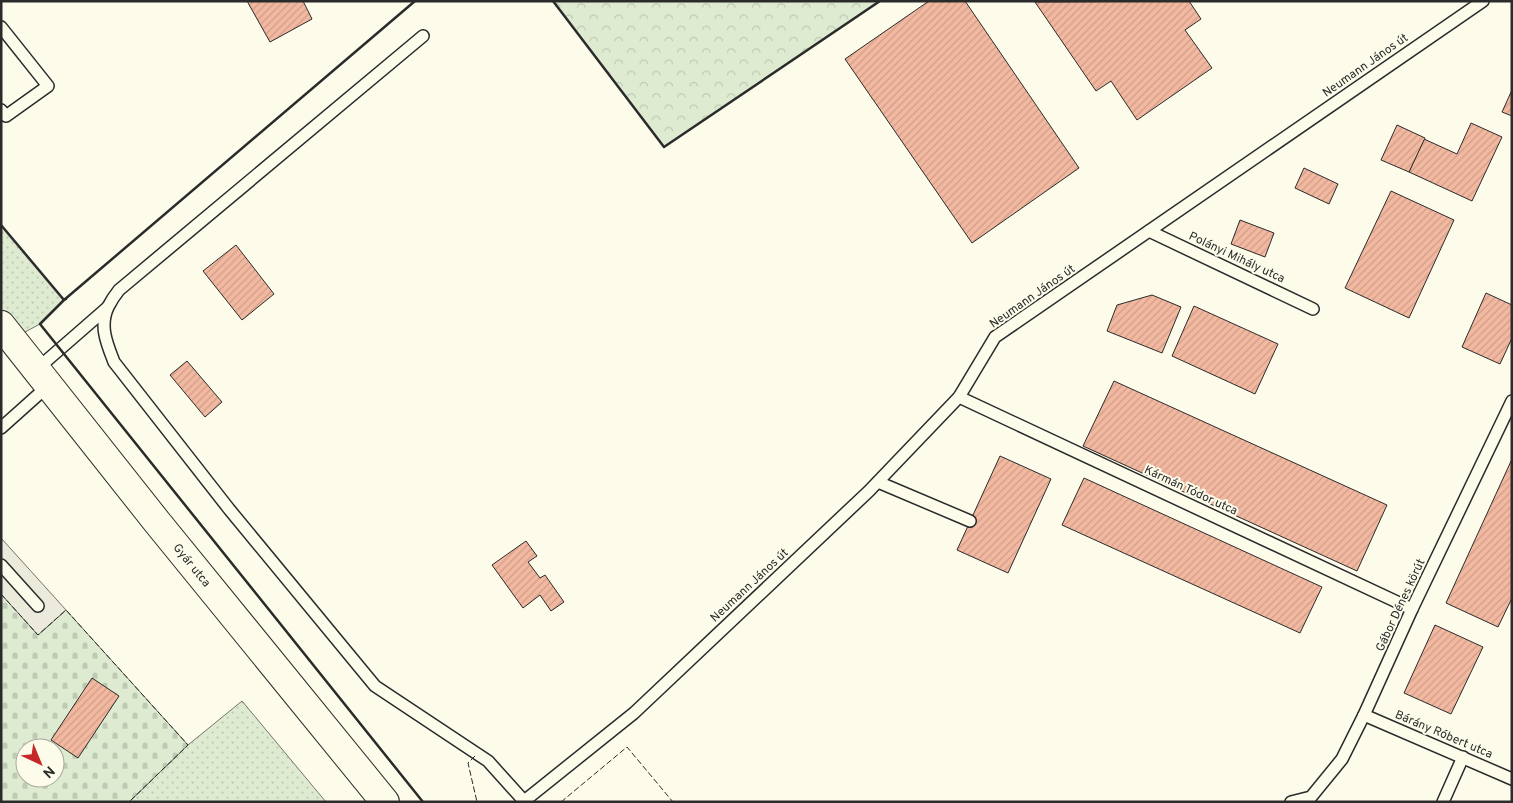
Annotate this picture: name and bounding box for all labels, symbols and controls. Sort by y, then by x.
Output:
street label: Neumann János út [1320,30,1412,101]
street label: Polányi Mihály utca [1186,229,1287,287]
street label: Neumann János út [987,261,1079,332]
street label: Kármán Tódor utca [1141,462,1240,520]
street label: Gyár utca [169,541,214,591]
street label: Neumann János út [707,545,792,626]
street label: Gábor Dénes körút [1372,557,1429,654]
street label: Bárány Róbert utca [1392,707,1495,763]
north arrow [15,738,65,788]
text: N [38,762,58,781]

